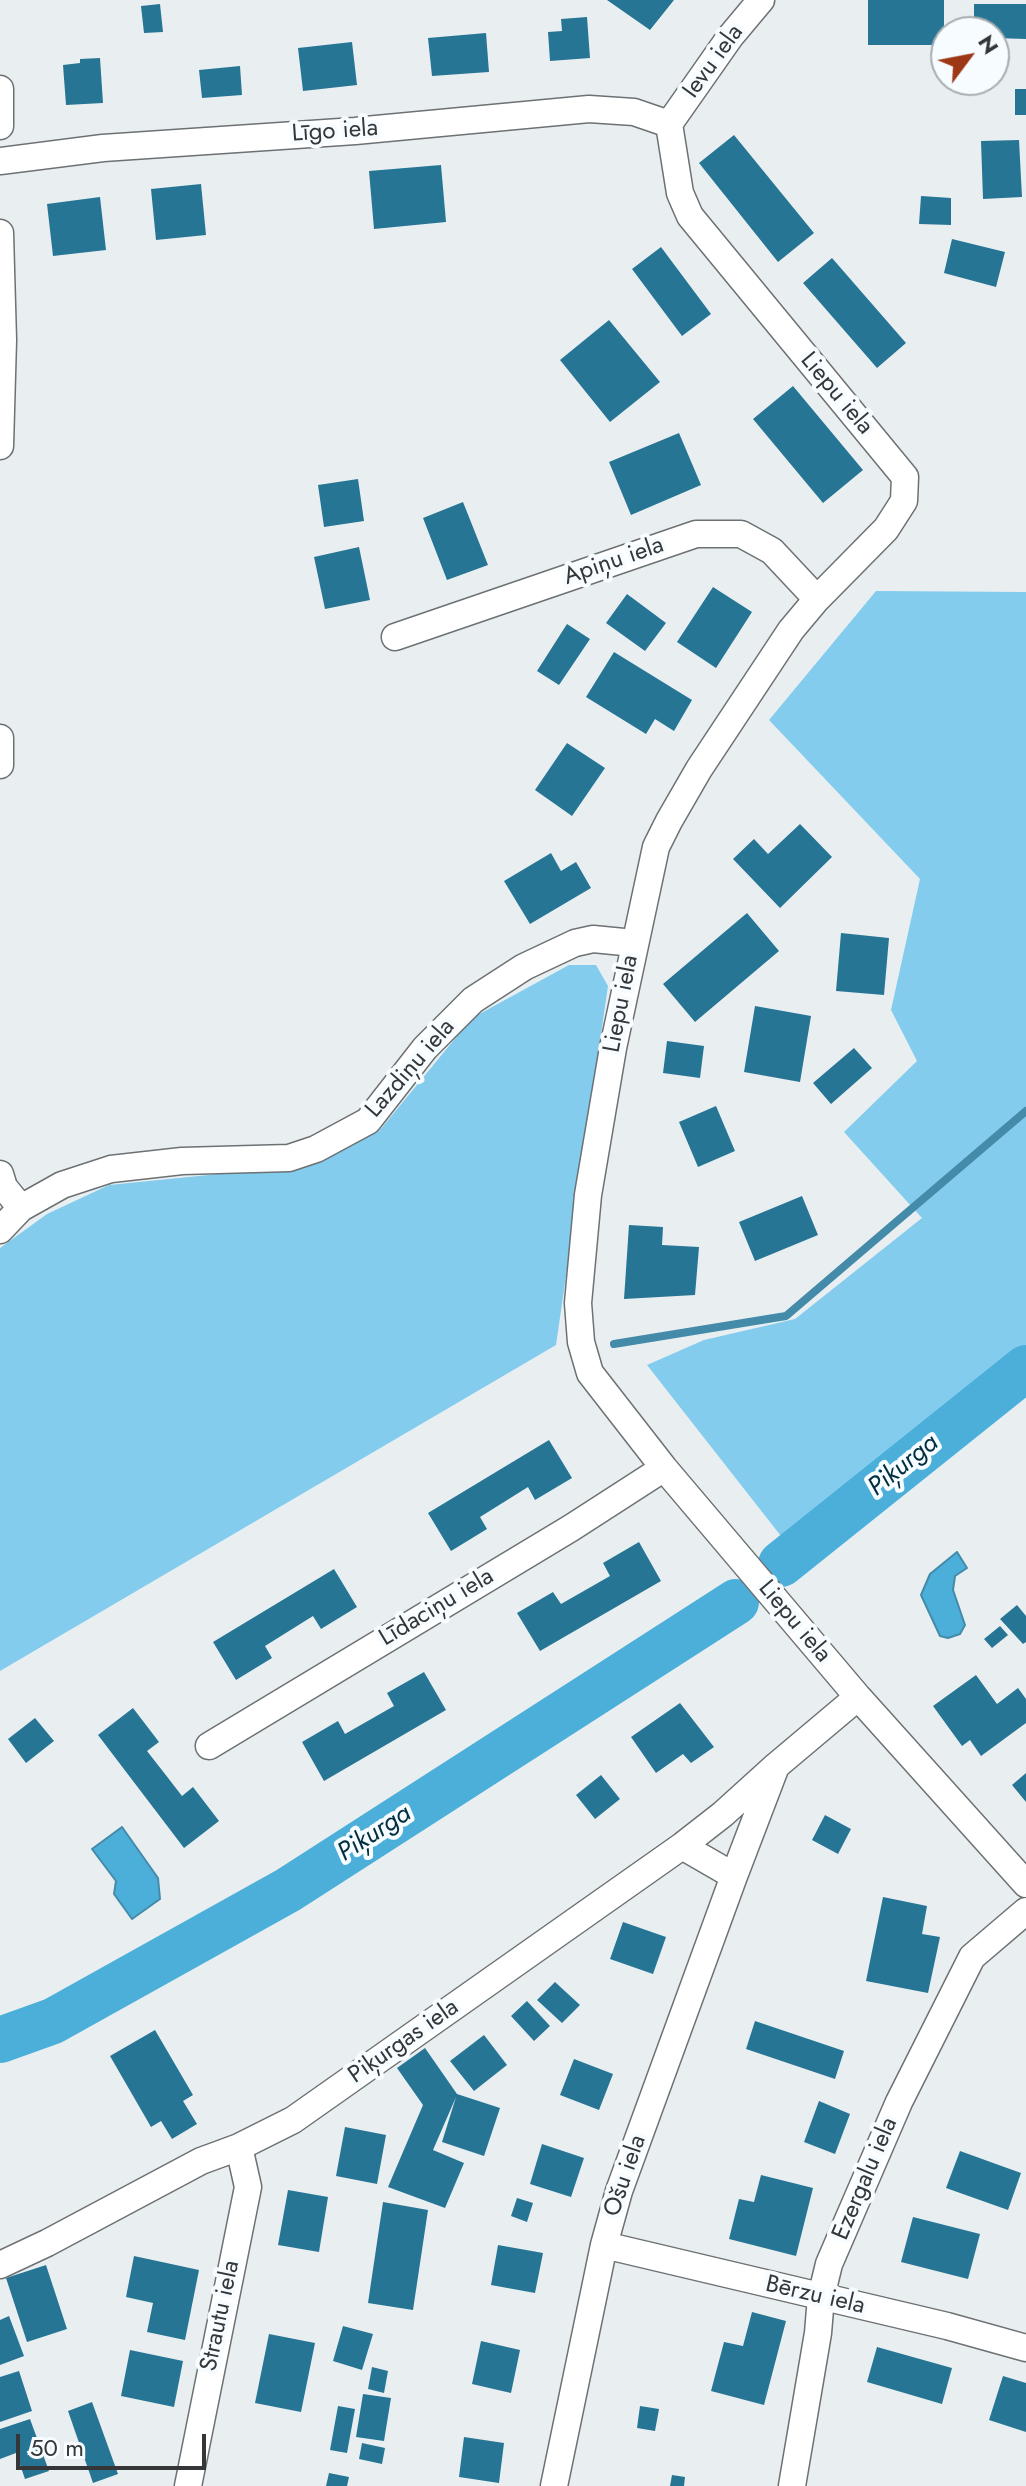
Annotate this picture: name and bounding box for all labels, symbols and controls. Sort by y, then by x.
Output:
north arrow [930,16,1010,96]
street label: Ievu iela [678,20,750,104]
text: N [970,28,1007,60]
street label: Līgo iela [291,115,379,149]
street label: Liepu iela [793,347,879,441]
street label: Apiņu iela [560,531,668,593]
street label: Liepu iela [598,953,646,1055]
street label: Lazdiņu iela [360,1014,462,1124]
water label: Piķurga [863,1428,945,1504]
street label: Līdaciņu iela [375,1563,499,1653]
street label: Liepu iela [751,1575,837,1669]
water label: Piķurga [332,1799,418,1869]
street label: Piķurgas iela [343,1994,465,2090]
street label: Ezergalu iela [827,2113,905,2245]
street label: Ošu iela [599,2132,653,2220]
street label: Strautu iela [195,2258,247,2374]
street label: Bērzu iela [763,2271,867,2321]
scale bar [20,2418,210,2468]
text: 50 m [30,2430,84,2465]

